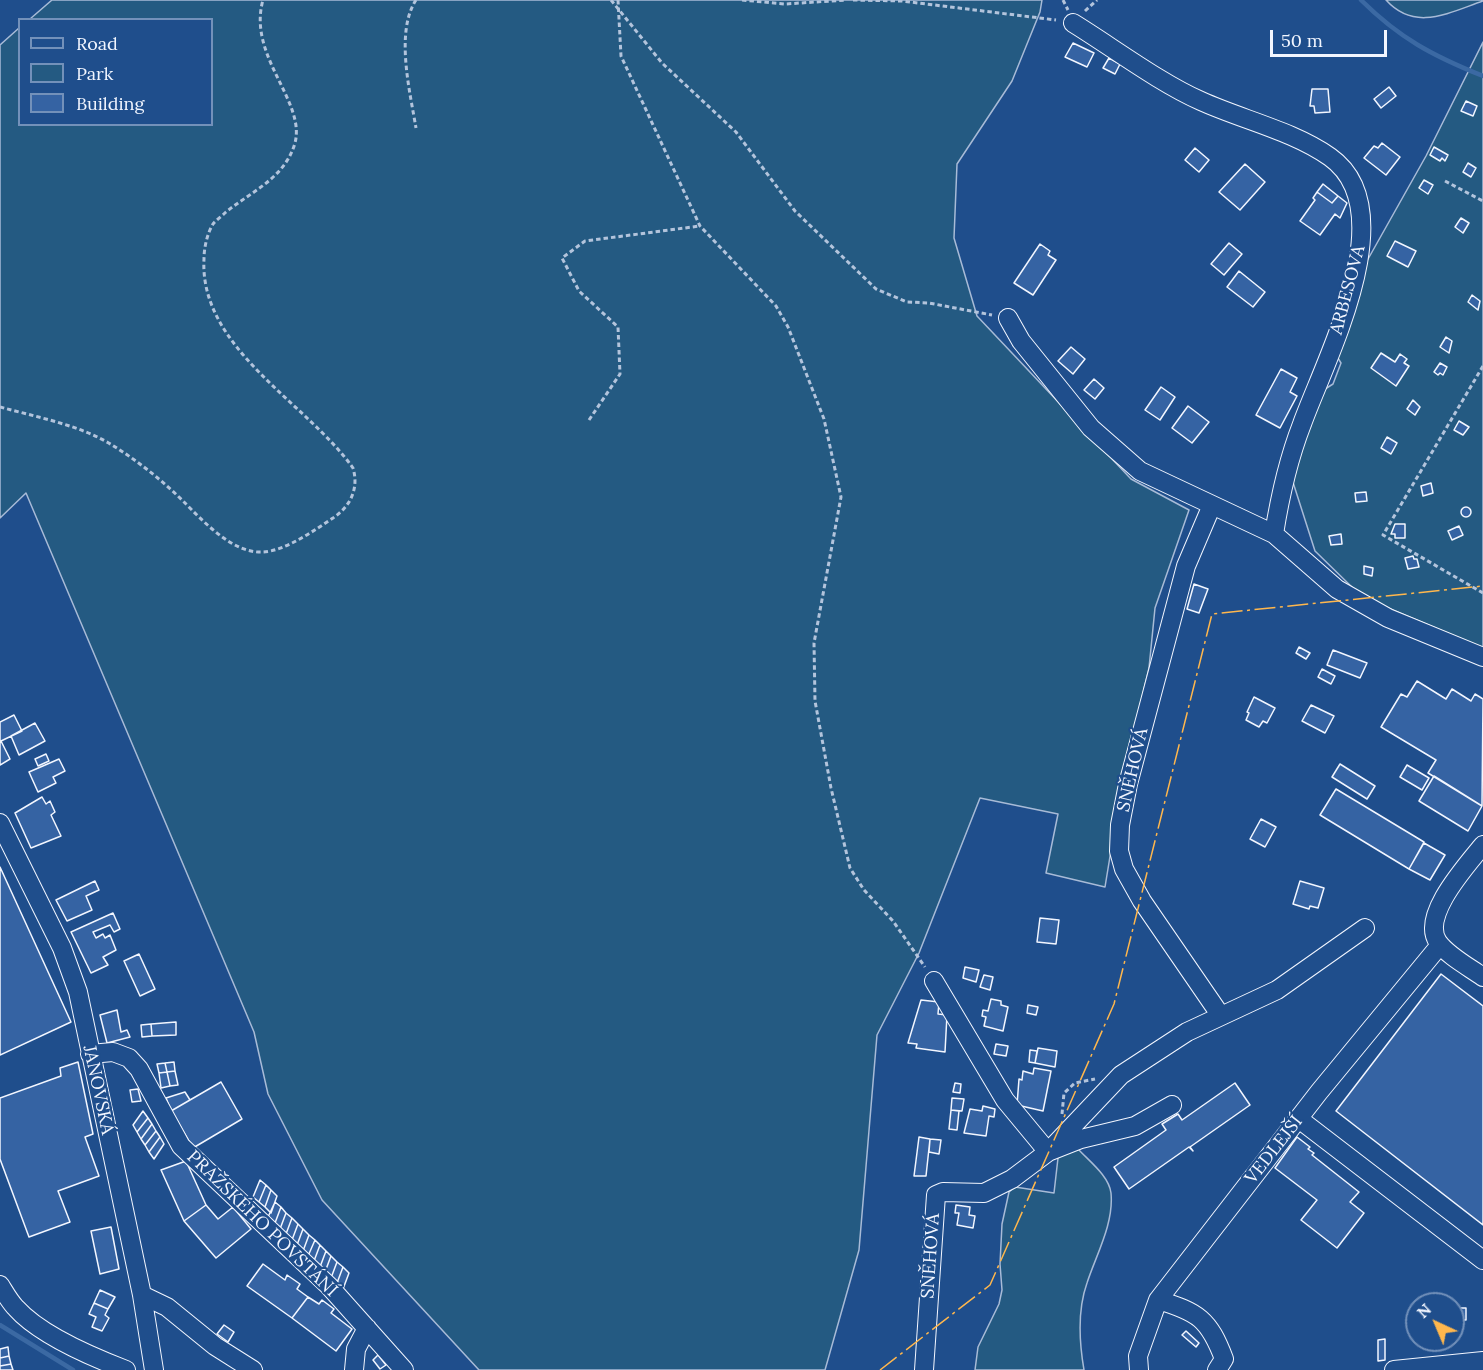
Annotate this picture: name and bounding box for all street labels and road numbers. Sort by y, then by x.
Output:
street label: ARBESOVA [1326,243,1370,337]
street label: SNĚHOVÁ [1113,726,1153,814]
street label: JANOVSKÁ [78,1043,118,1137]
street label: VEDLEJŠÍ [1241,1112,1307,1188]
street label: PRAŽSKÉHO POVSTÁNÍ [182,1146,342,1302]
street label: SNĚHOVÁ [917,1213,945,1299]

